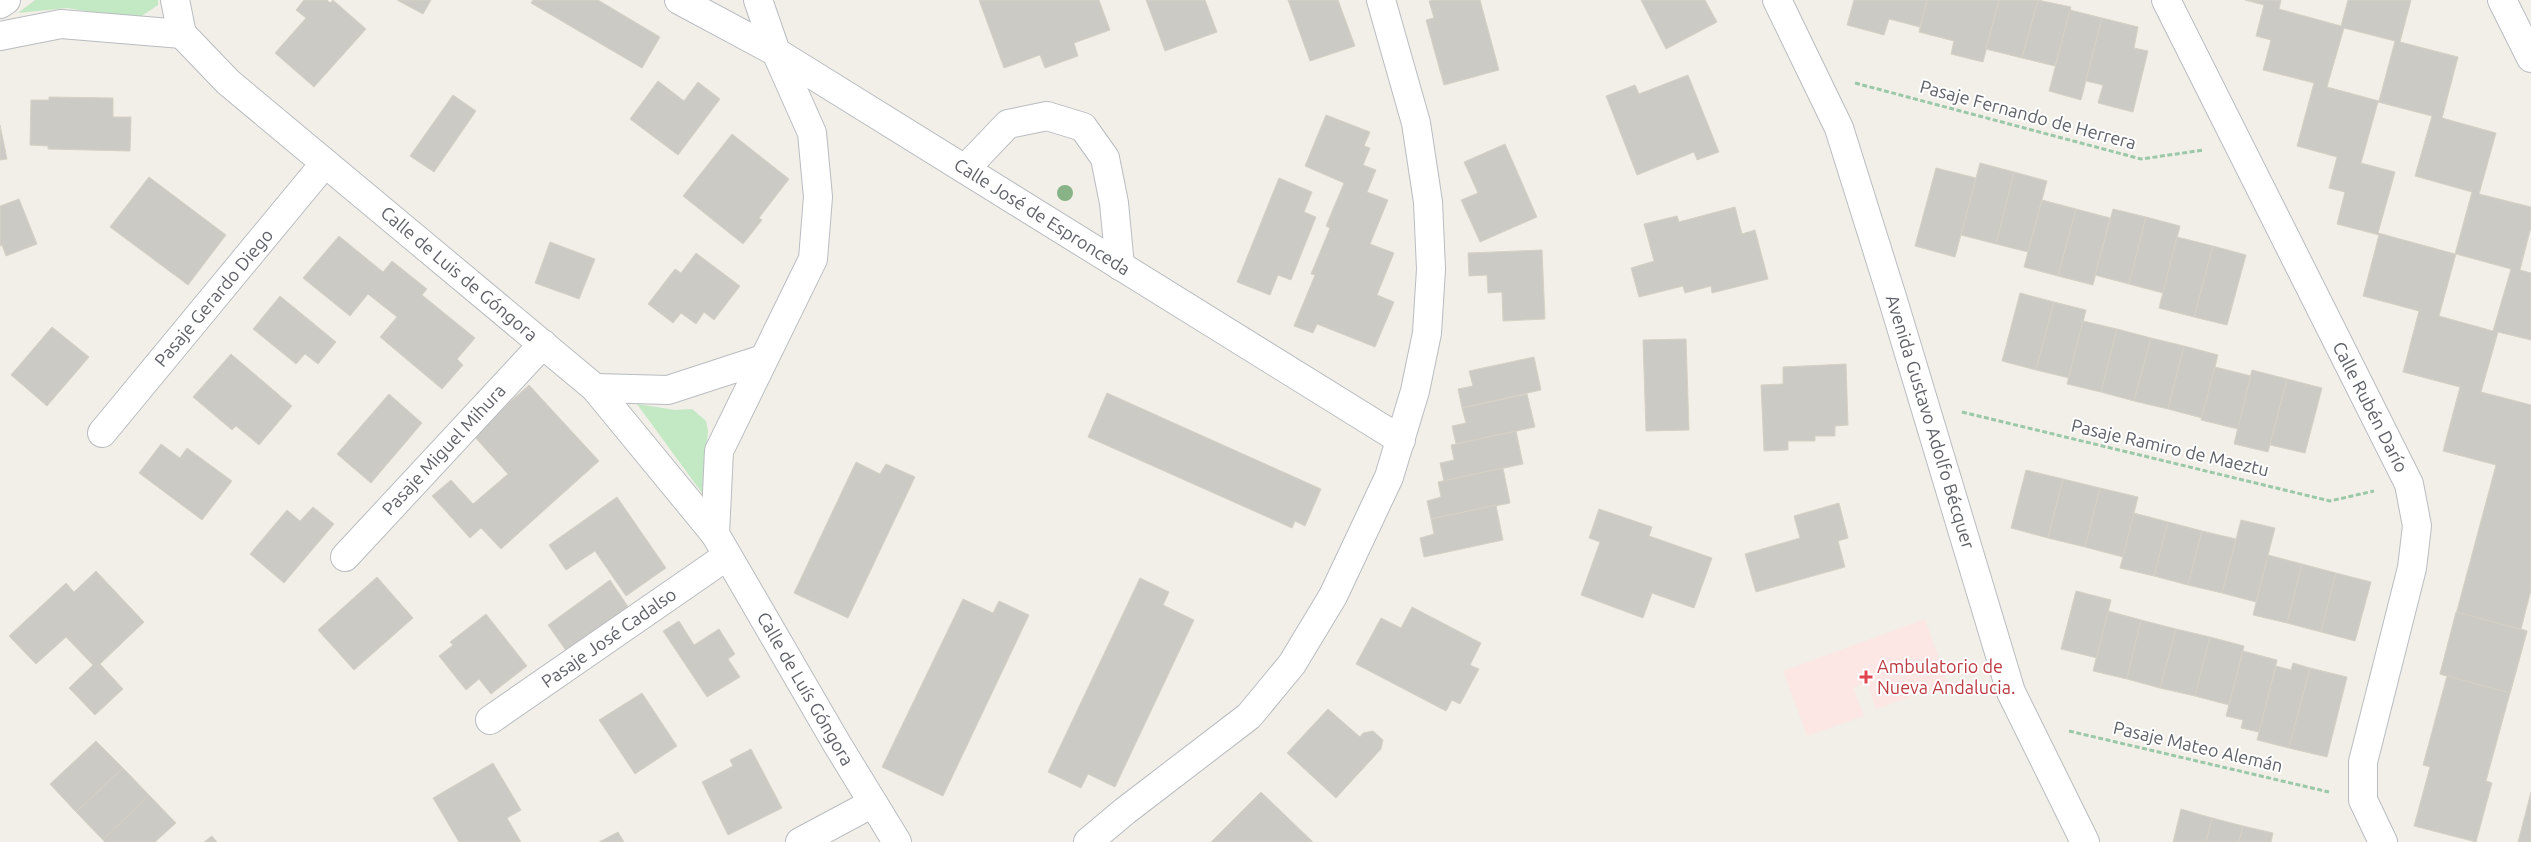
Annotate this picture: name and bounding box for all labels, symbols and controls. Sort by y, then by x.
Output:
street label: Pasaje Fernando de Herrera [1918,75,2139,153]
street label: Calle José de Espronceda [951,154,1134,279]
street label: Calle de Luis de Góngora [377,202,542,345]
street label: Pasaje Gerardo Diego [150,225,277,370]
street label: Avenida Gustavo Adolfo Bécquer [1883,292,1979,551]
street label: Calle Rubén Darío [2329,338,2412,475]
street label: Pasaje Miguel Mihura [378,380,509,519]
street label: Pasaje Ramiro de Maeztu [2069,415,2271,480]
street label: Pasaje José Cadalso [537,583,680,691]
street label: Calle de Luís Góngora [754,608,858,769]
place label: Ambulatorio de Nueva Andalucia. [1877,656,2015,697]
marker: Ambulatorio de Nueva Andalucia. [1859,670,1873,684]
street label: Pasaje Mateo Alemán [2112,717,2285,775]

